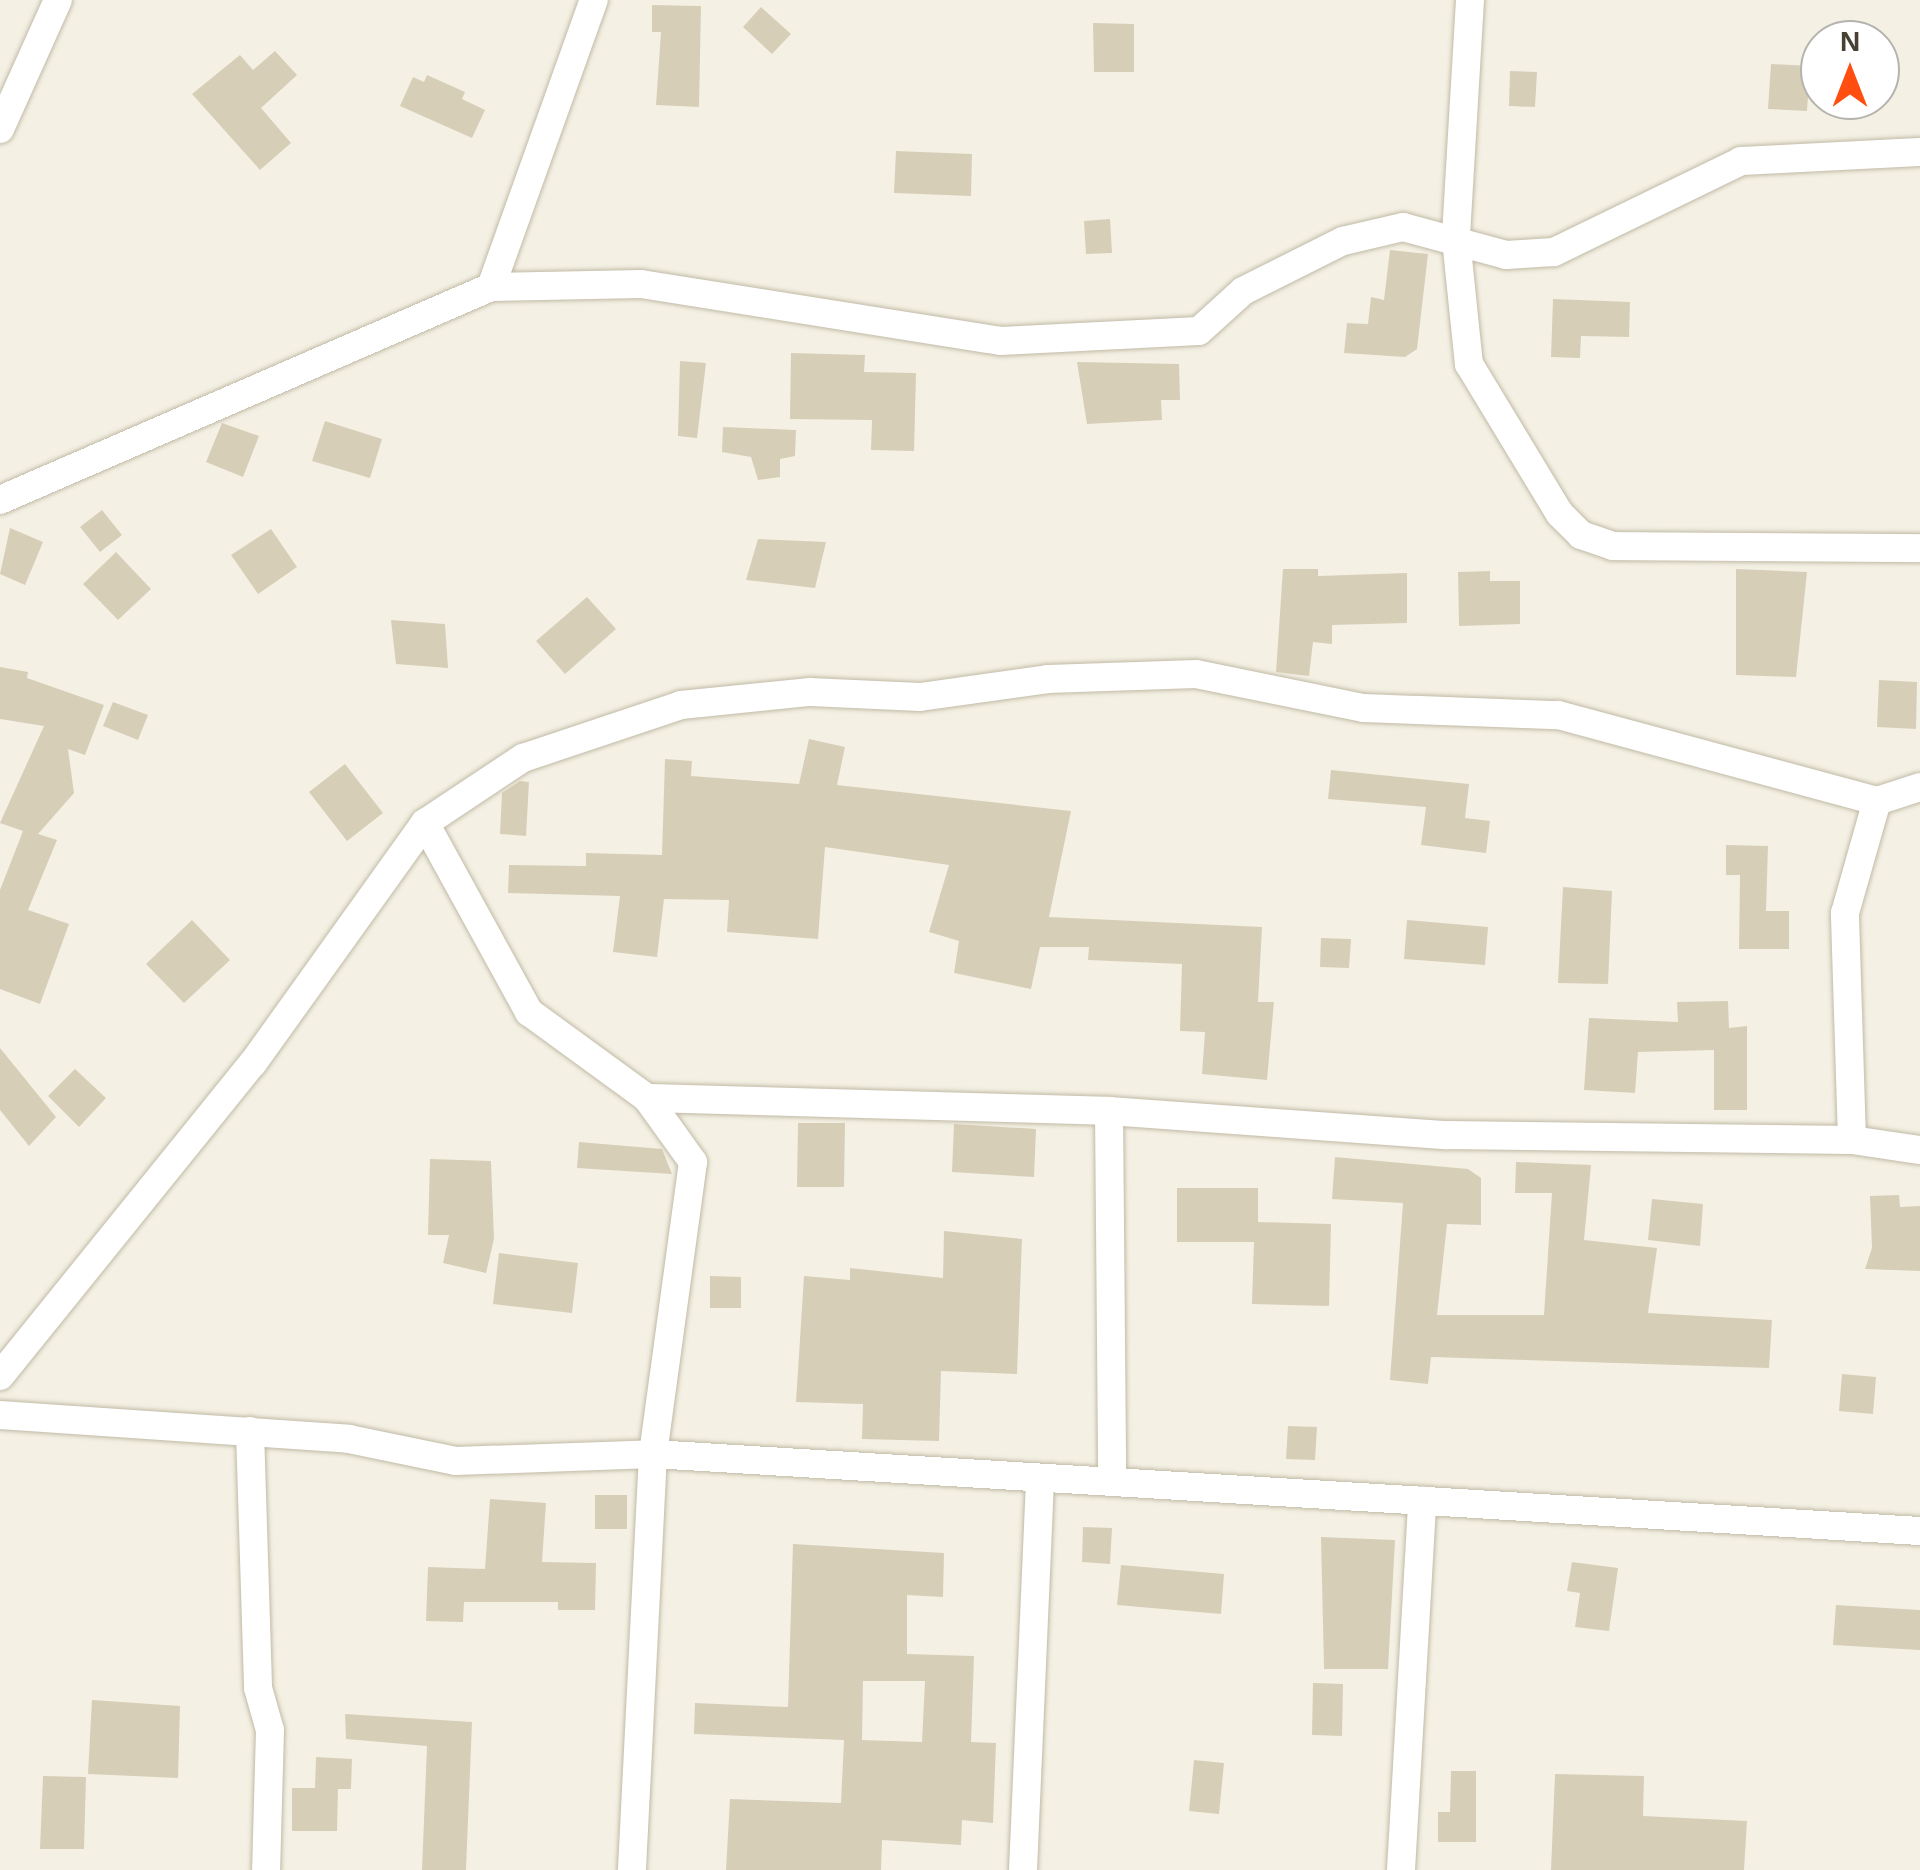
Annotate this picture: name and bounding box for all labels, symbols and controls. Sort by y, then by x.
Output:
north arrow [1800,20,1900,120]
text: N [1840,26,1860,57]

